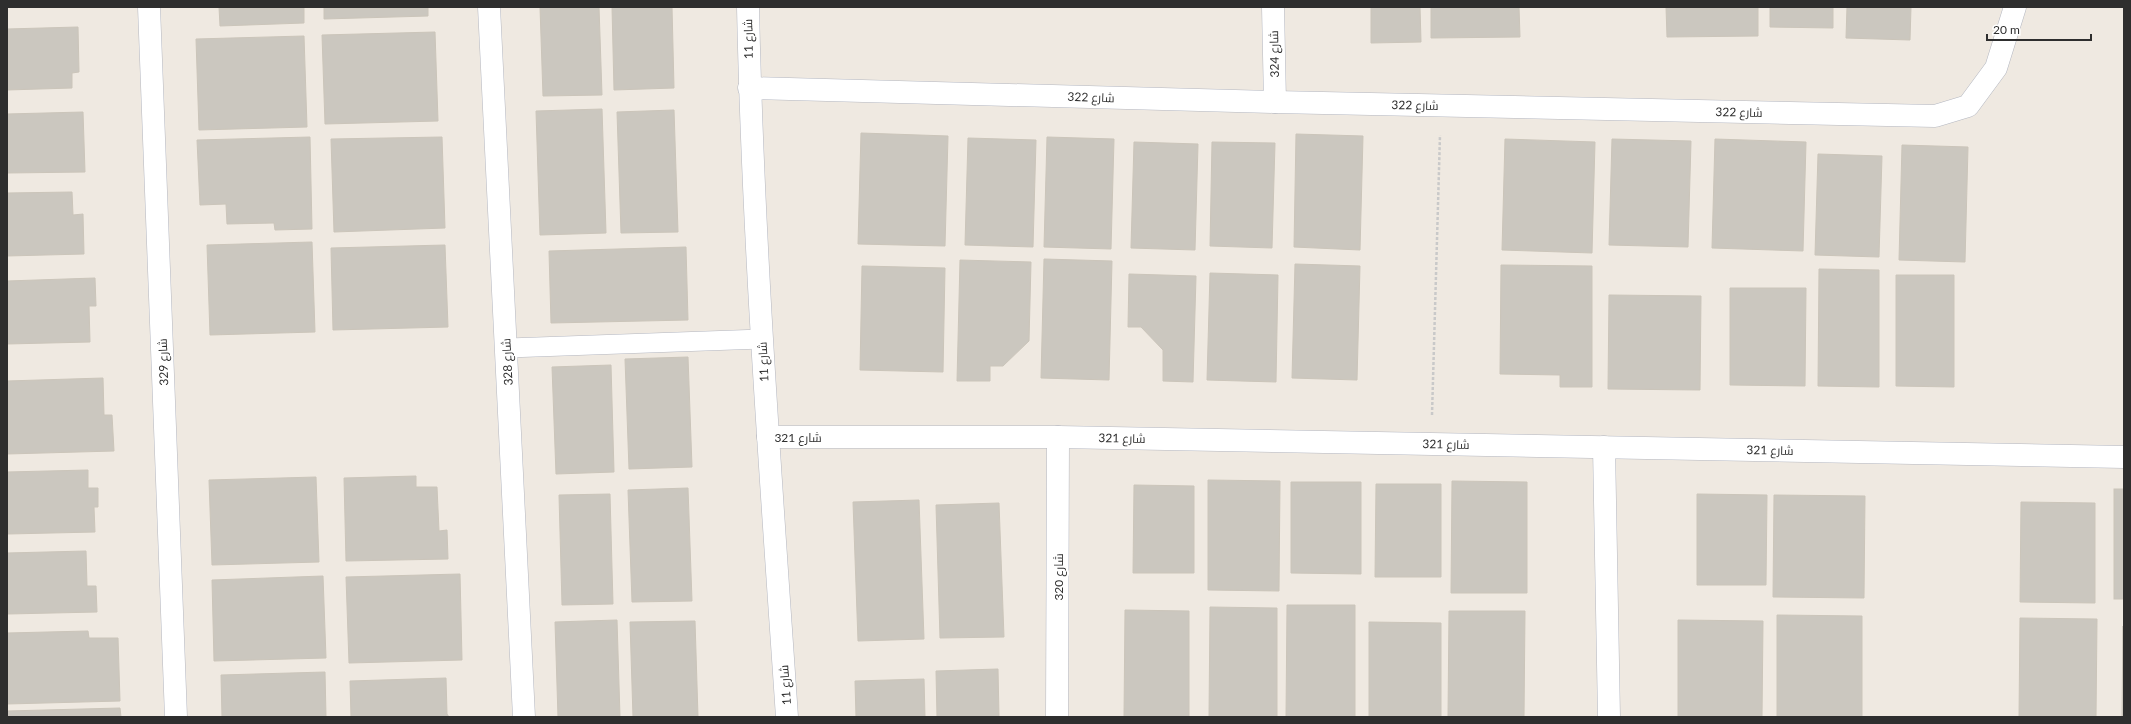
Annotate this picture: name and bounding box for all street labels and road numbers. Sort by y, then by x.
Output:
street label: شارع 11 [740,19,757,59]
street label: شارع 324 [1266,30,1283,78]
street label: شارع 322 [1067,89,1115,106]
street label: شارع 322 [1391,97,1439,114]
street label: شارع 322 [1715,104,1763,121]
street label: شارع 329 [155,338,172,386]
street label: شارع 328 [498,338,517,386]
street label: شارع 11 [754,341,773,382]
street label: شارع 321 [774,430,822,446]
street label: شارع 321 [1098,430,1146,447]
street label: شارع 321 [1422,436,1470,453]
street label: شارع 321 [1746,442,1794,459]
street label: شارع 320 [1051,553,1067,601]
street label: شارع 11 [776,664,795,706]

